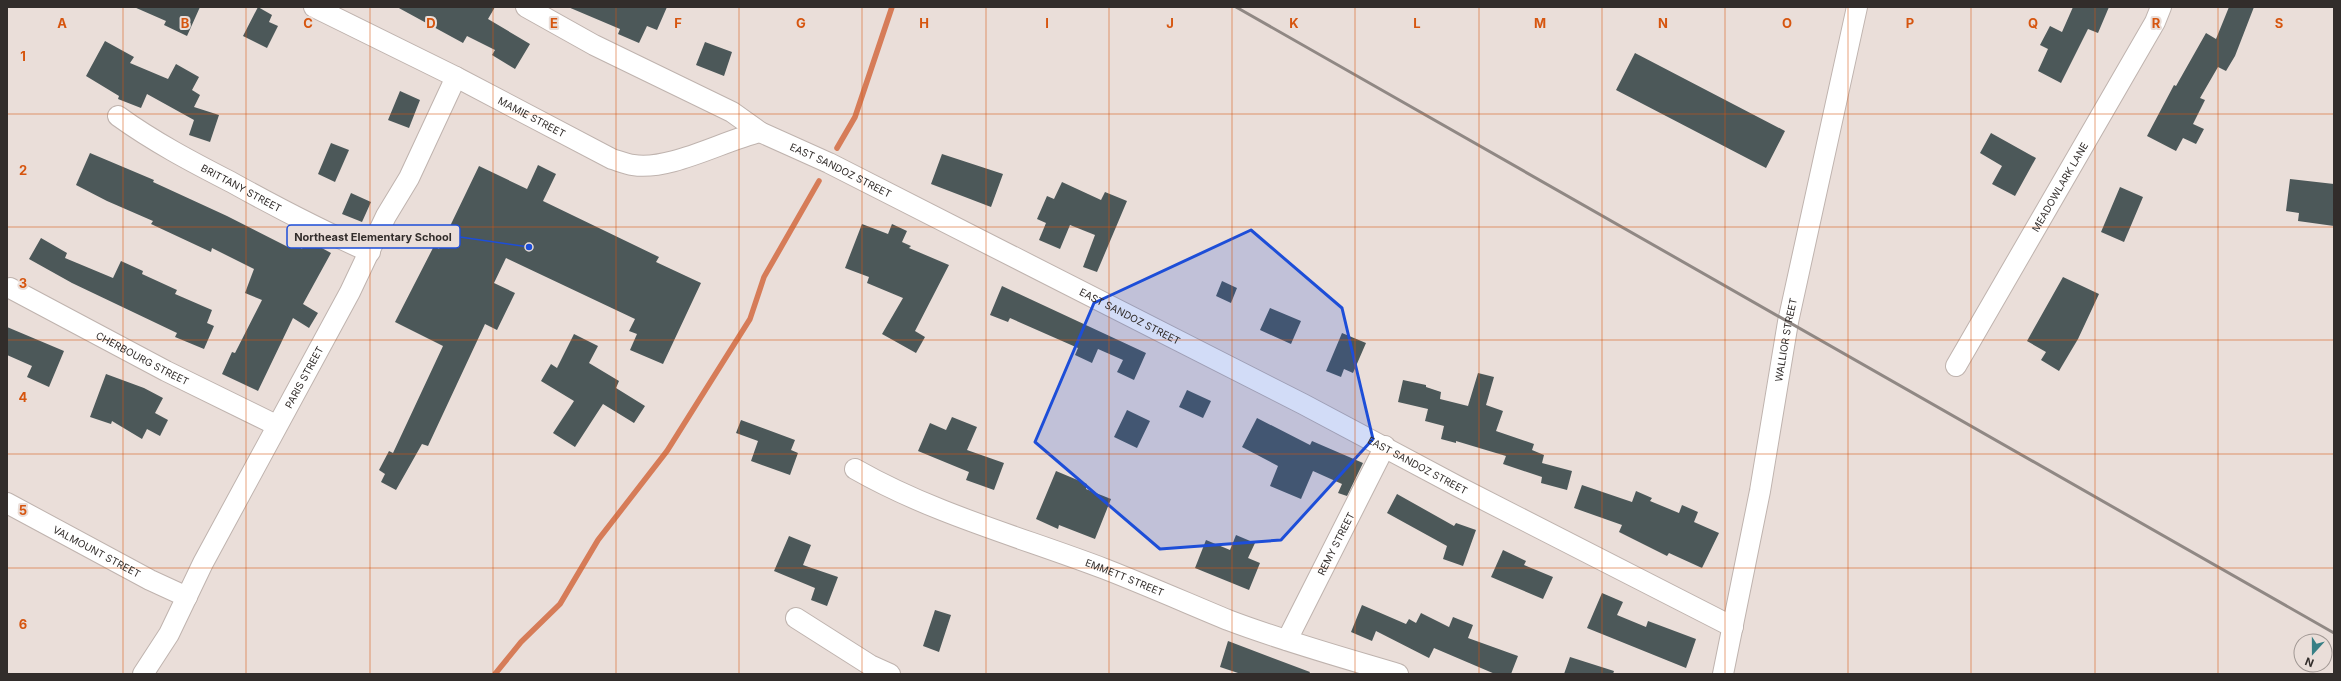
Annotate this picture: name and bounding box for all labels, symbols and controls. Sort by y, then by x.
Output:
text: A [57,15,67,31]
text: B [181,15,190,31]
text: C [303,15,313,31]
text: D [426,15,436,31]
text: E [550,15,558,31]
text: F [674,15,682,31]
text: G [796,15,806,31]
text: H [919,15,929,31]
text: I [1045,15,1049,31]
text: J [1166,15,1174,31]
text: K [1289,15,1299,31]
text: L [1413,15,1421,31]
text: M [1534,15,1546,31]
text: N [1658,15,1668,31]
text: O [1782,15,1792,31]
text: P [1906,15,1914,31]
text: Q [2028,15,2038,31]
text: R [2152,15,2161,31]
text: S [2275,15,2283,31]
text: 1 [20,48,26,64]
street label: MAMIE STREET [496,94,568,139]
street label: EAST SANDOZ STREET [788,140,893,200]
street label: MEADOWLARK LANE [2029,140,2090,234]
text: 2 [19,162,27,178]
street label: BRITTANY STREET [199,162,284,214]
callout: Northeast Elementary School [287,225,460,248]
text: Northeast Elementary School [294,230,452,244]
text: 3 [19,275,27,291]
street label: EAST SANDOZ STREET [1078,285,1182,347]
street label: WALLIOR STREET [1772,297,1799,383]
street label: CHERBOURG STREET [94,329,191,387]
street label: PARIS STREET [282,344,326,410]
text: 4 [19,389,28,405]
street label: EAST SANDOZ STREET [1366,434,1470,496]
text: 5 [19,502,27,518]
street label: REMY STREET [1315,510,1357,577]
street label: VALMOUNT STREET [51,523,143,580]
street label: EMMETT STREET [1084,556,1166,598]
text: 6 [19,616,27,632]
north arrow [2293,633,2333,673]
text: N [2303,654,2316,670]

